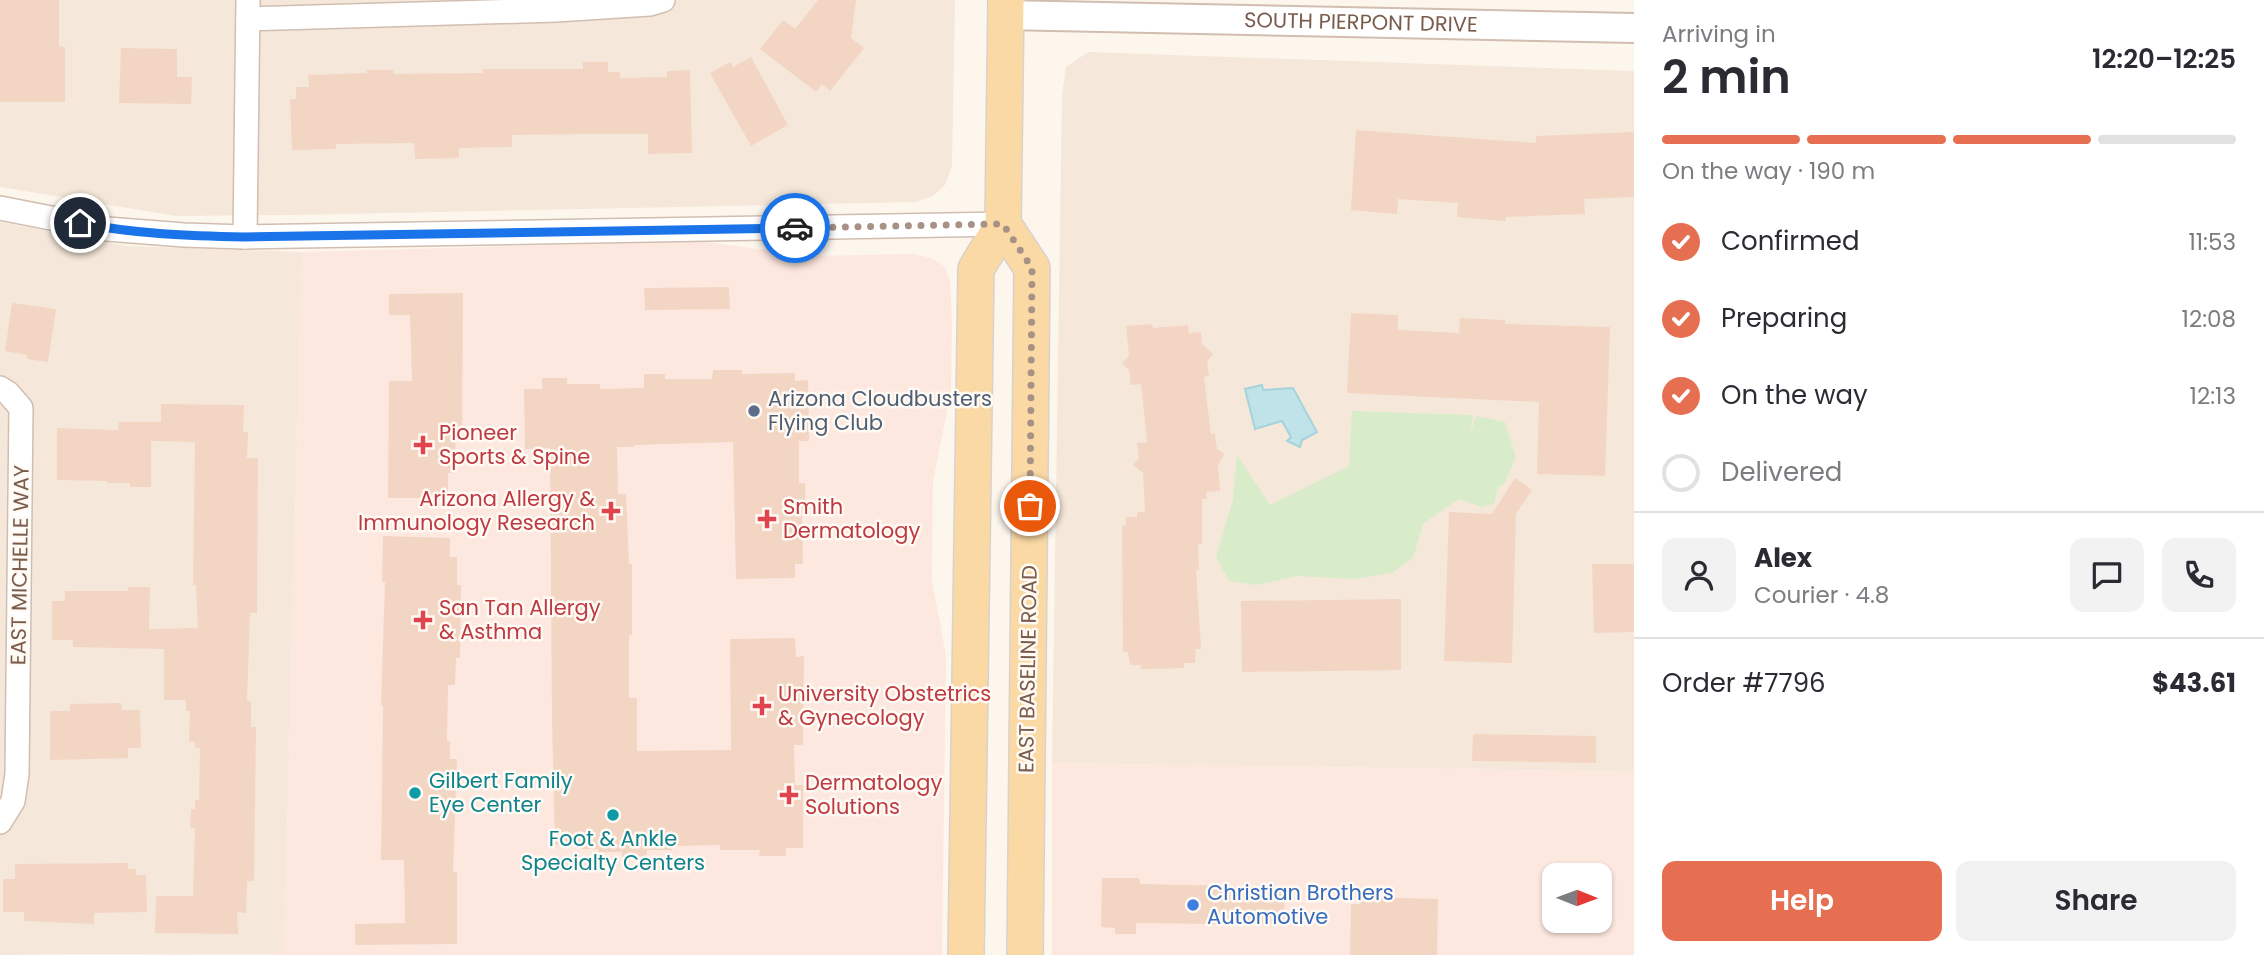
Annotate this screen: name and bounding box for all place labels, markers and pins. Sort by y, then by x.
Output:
pin [50,193,110,253]
place label: Arizona Cloudbusters Flying Club [768,384,992,437]
marker: Arizona Cloudbusters Flying Club [746,403,762,419]
place label: Pioneer Sports & Spine [439,418,590,471]
marker: Pioneer Sports & Spine [413,435,433,455]
pin [1000,476,1060,536]
place label: Arizona Allergy & Immunology Research [358,484,595,537]
place label: Smith Dermatology [783,492,920,545]
marker: Arizona Allergy & Immunology Research [601,501,621,521]
marker: Smith Dermatology [757,509,777,529]
place label: San Tan Allergy & Asthma [439,593,601,646]
marker: San Tan Allergy & Asthma [413,610,433,630]
place label: University Obstetrics & Gynecology [778,679,991,732]
marker: University Obstetrics & Gynecology [752,696,772,716]
place label: Gilbert Family Eye Center [429,766,573,819]
place label: Dermatology Solutions [805,768,942,821]
marker: Gilbert Family Eye Center [407,785,423,801]
marker: Dermatology Solutions [779,785,799,805]
marker: Foot & Ankle Specialty Centers [605,807,621,823]
place label: Foot & Ankle Specialty Centers [521,824,705,877]
place label: Christian Brothers Automotive [1207,878,1394,931]
marker: Christian Brothers Automotive [1185,897,1201,913]

